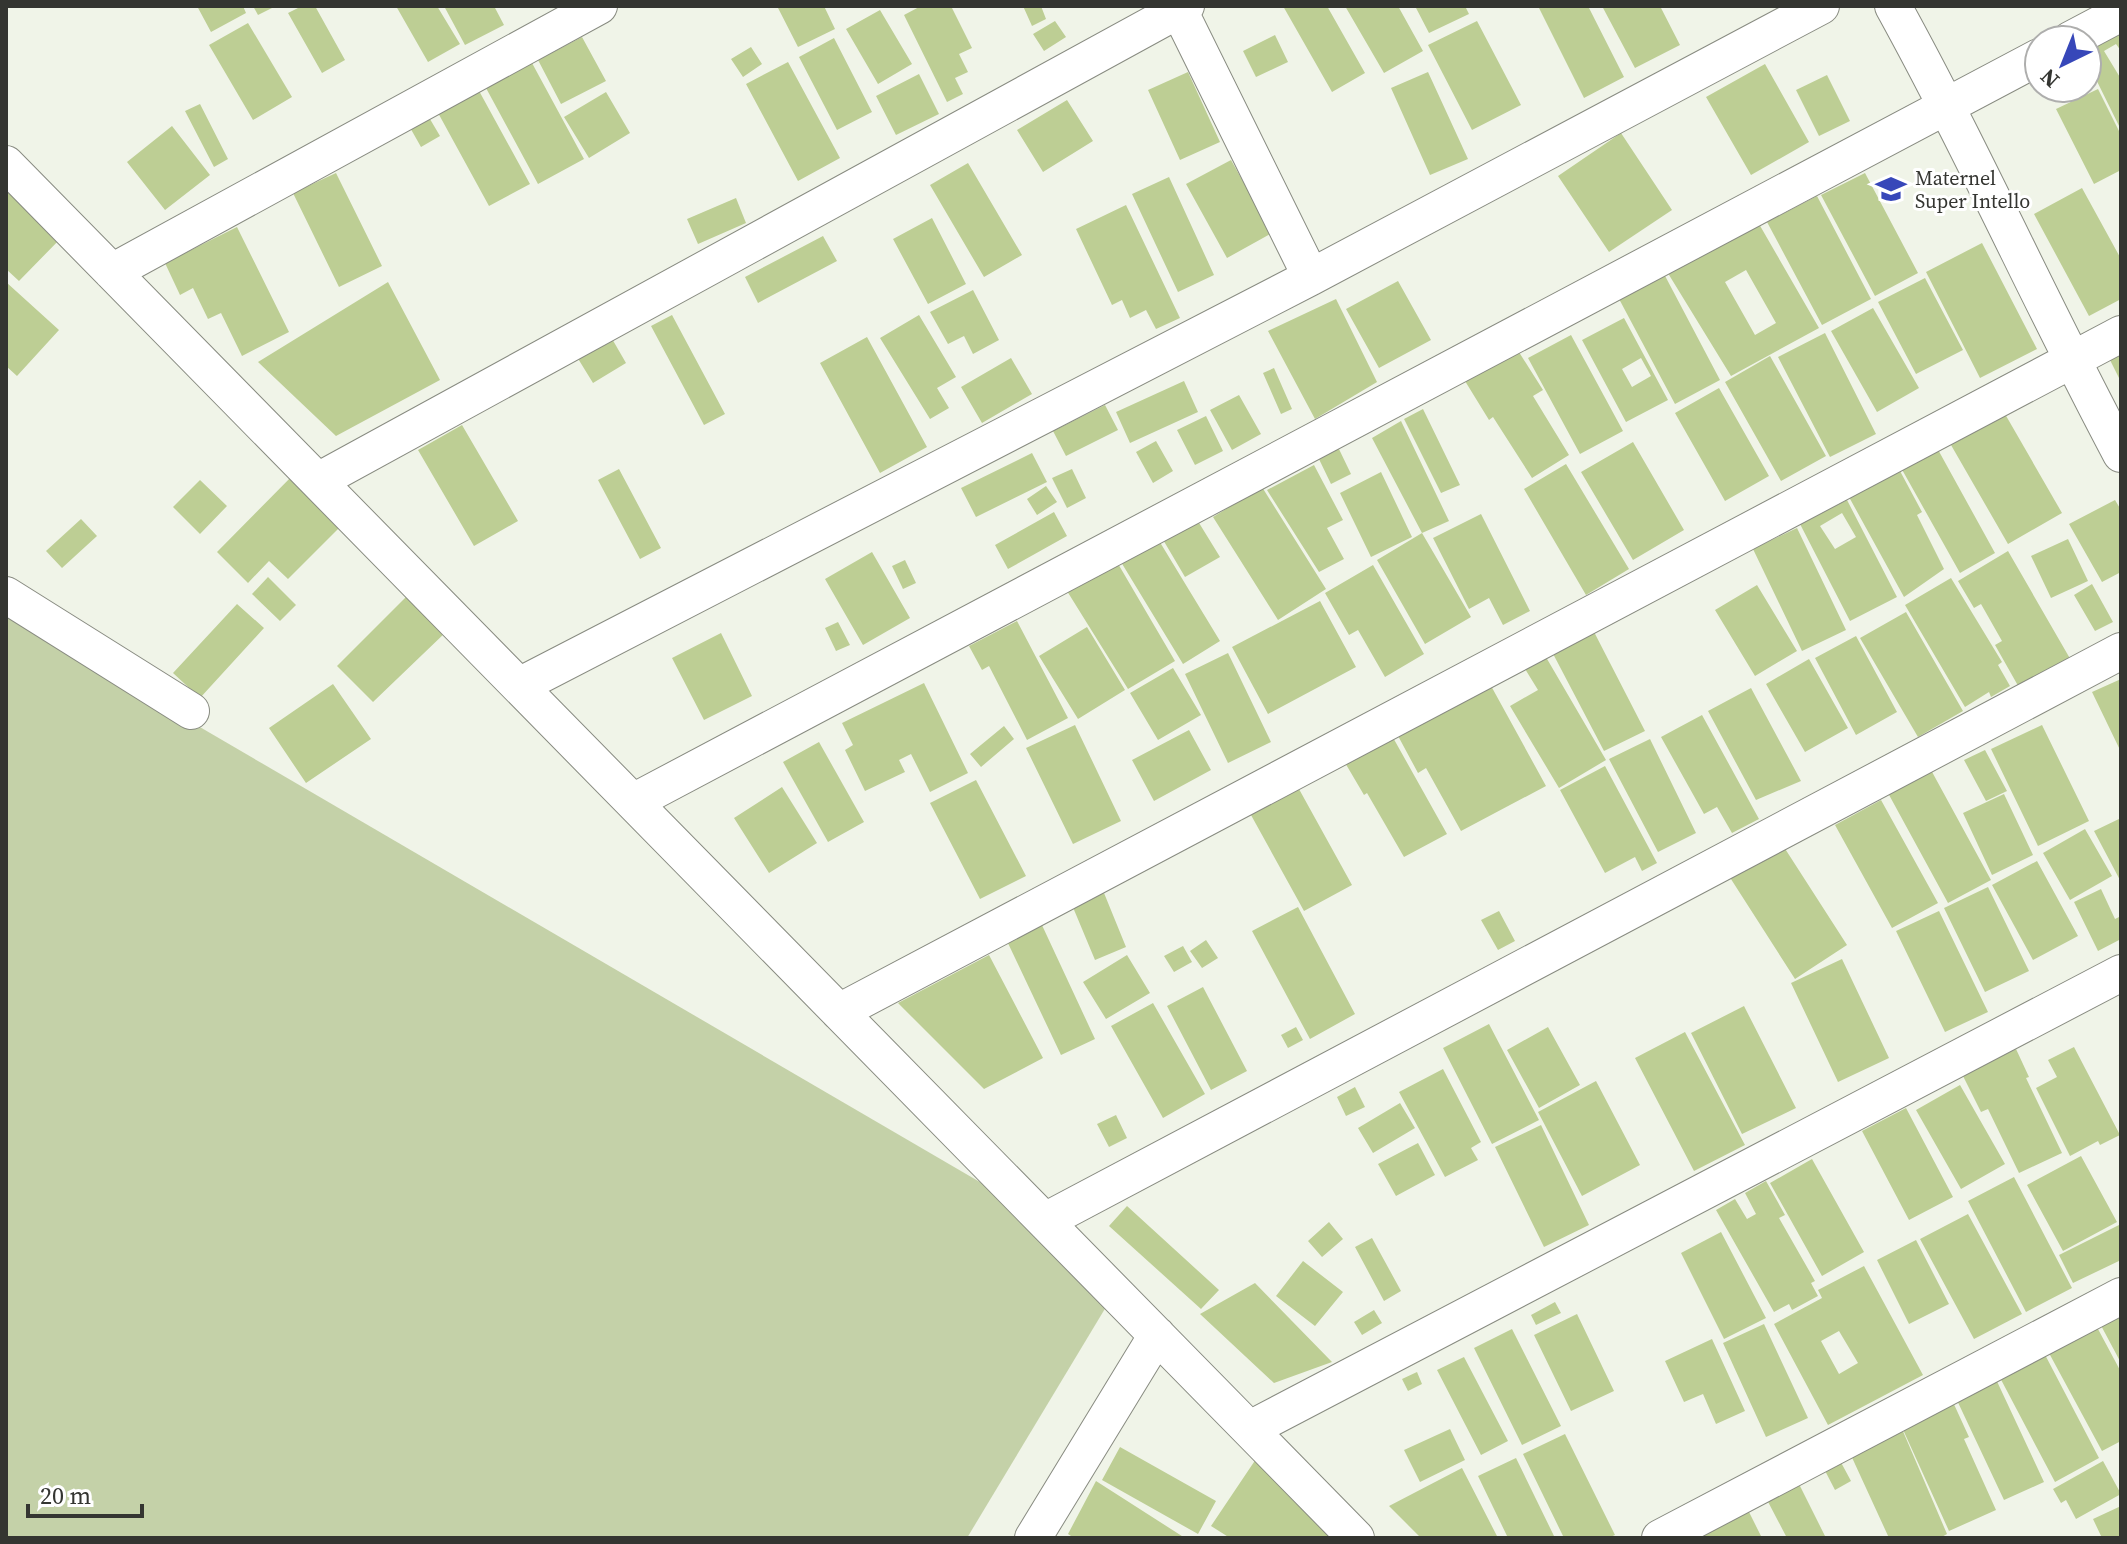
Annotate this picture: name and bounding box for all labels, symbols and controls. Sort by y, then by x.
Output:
north arrow [2023,24,2103,104]
text: N [2033,62,2065,95]
place label: Maternel Super Intello [1915,164,2030,215]
school or university icon: Maternel Super Intello [1874,172,1908,206]
scale bar [28,1468,142,1518]
text: 20 m [40,1479,91,1512]

